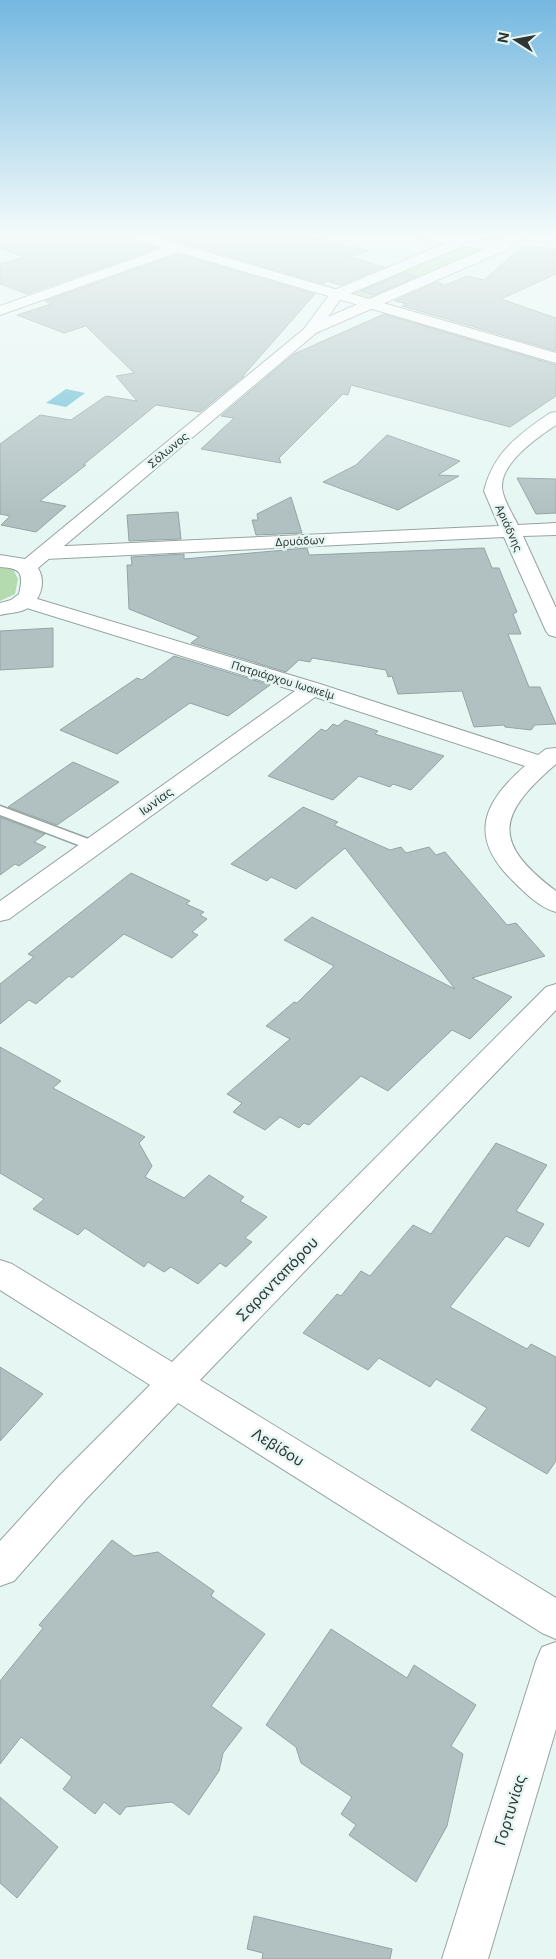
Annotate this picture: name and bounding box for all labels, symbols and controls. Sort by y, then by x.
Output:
north arrow [491,15,541,65]
text: N [493,31,512,44]
street label: Σόλωνος [145,429,191,471]
street label: Αριάδνης [492,502,526,554]
street label: Δρυάδων [275,533,326,549]
street label: Πατριάρχου Ιωακείμ [230,658,337,703]
street label: Ιωνίας [136,784,176,818]
street label: Σαρανταπόρου [232,1233,322,1325]
street label: Λεβίδου [248,1424,308,1470]
street label: Γορτυνίας [490,1772,530,1848]

